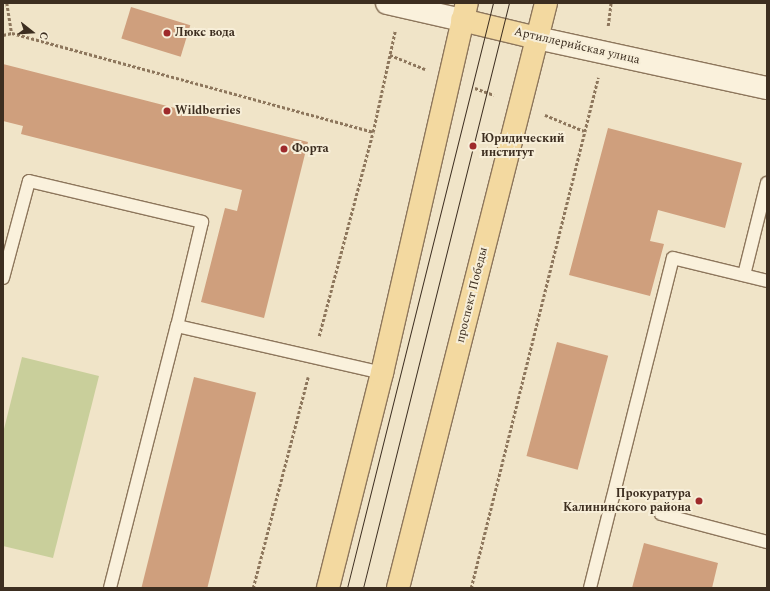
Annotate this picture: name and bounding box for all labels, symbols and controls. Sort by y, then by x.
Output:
north arrow [12,12,52,52]
street label: Артиллерийская улица [513,25,641,67]
place label: Люкс вода [175,26,235,40]
marker: Люкс вода [162,28,172,38]
text: С [35,29,53,42]
place label: Wildberries [175,104,241,118]
marker: Wildberries [162,106,172,116]
place label: Юридический институт [481,132,564,160]
marker: Юридический институт [468,141,478,151]
place label: Форта [292,142,329,156]
marker: Форта [279,144,289,154]
street label: проспект Победы [453,246,491,344]
place label: Прокуратура Калининского района [563,487,691,515]
marker: Прокуратура Калининского района [694,496,704,506]

